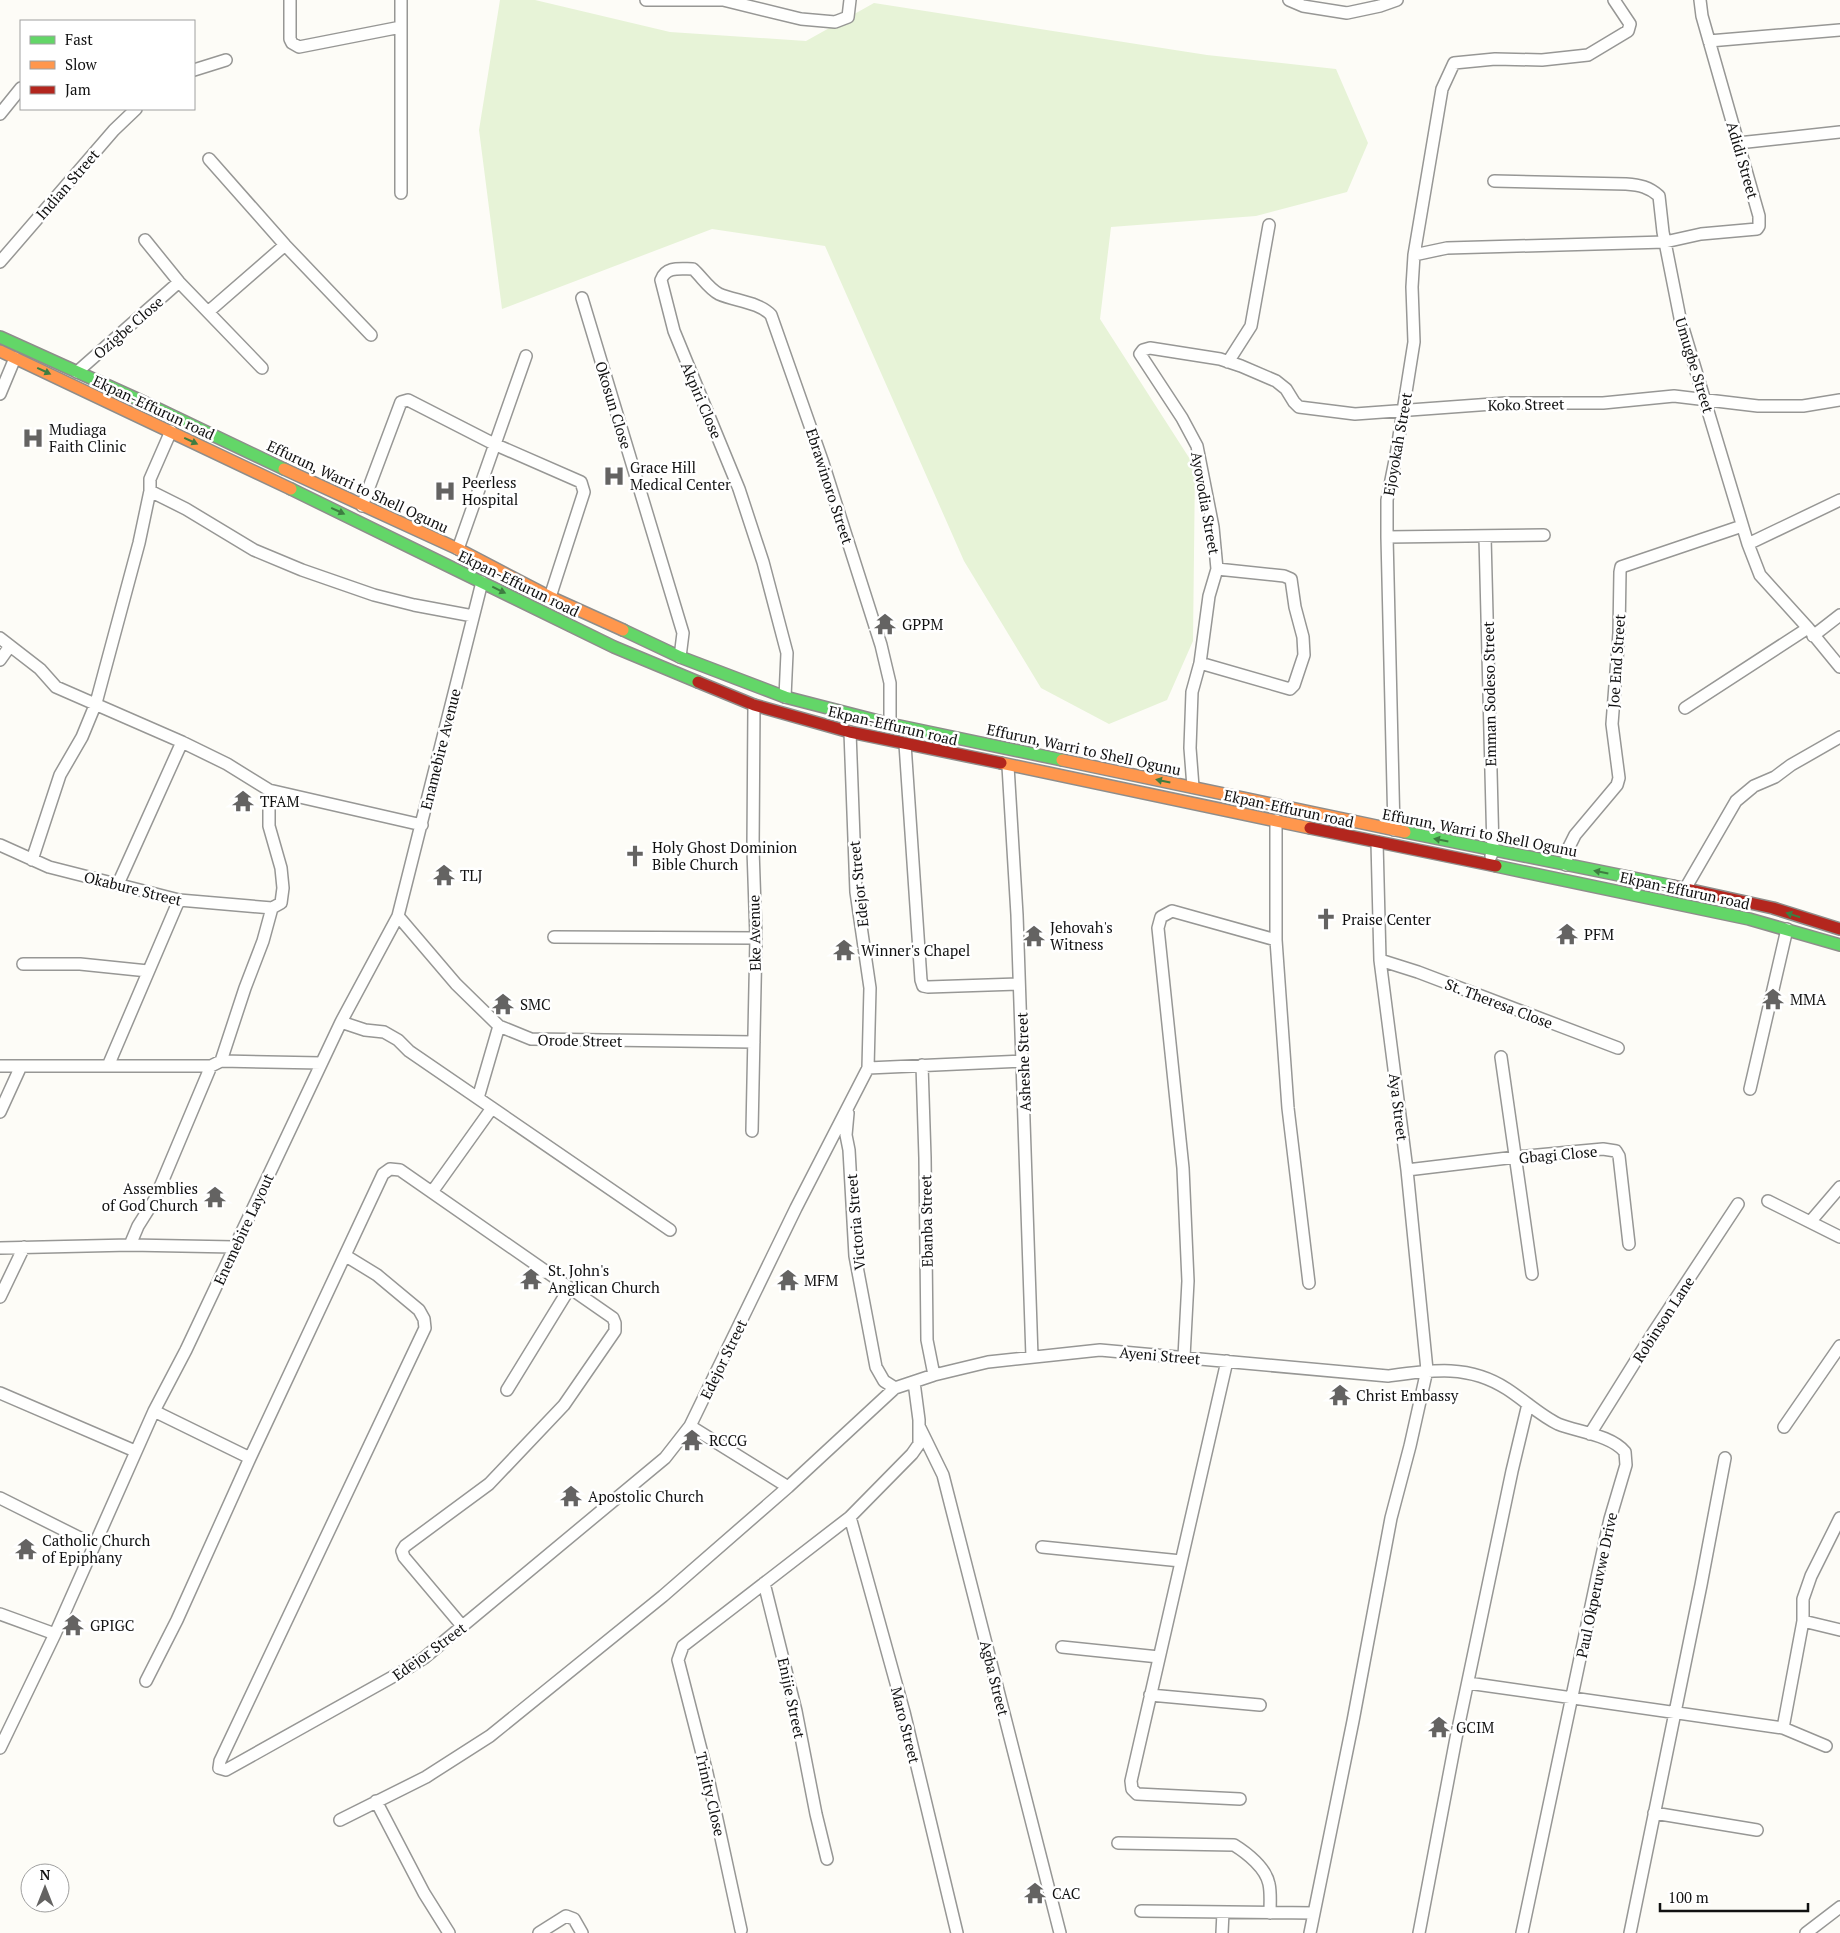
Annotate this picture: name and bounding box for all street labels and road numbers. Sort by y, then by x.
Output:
street label: Adidi Street [1722,119,1764,201]
street label: Indian Street [31,144,103,223]
street label: Ozigbe Close [89,291,167,363]
street label: Umugbe Street [1671,315,1719,416]
street label: Okosun Close [591,358,637,452]
street label: Akpiri Close [677,359,727,441]
street label: Ekpan-Effurun road [90,370,218,444]
street label: Ejoyokah Street [1378,390,1416,497]
street label: Koko Street [1487,393,1565,415]
street label: Ebrawinoro Street [802,426,858,547]
street label: Effurun, Warri to Shell Ogunu [264,435,452,537]
street label: Ayovodia Street [1187,450,1225,556]
street label: Ekpan-Effurun road [455,545,583,621]
street label: Joe End Street [1603,613,1629,709]
street label: Emman Sodeso Street [1478,621,1500,767]
street label: Enamebire Avenue [415,686,465,812]
street label: Ekpan-Effurun road [826,700,960,750]
street label: Effurun, Warri to Shell Ogunu [985,719,1183,779]
street label: Ekpan-Effurun road [1222,784,1356,832]
street label: Effurun, Warri to Shell Ogunu [1381,803,1580,861]
street label: Edejor Street [843,839,872,928]
street label: Okabure Street [82,866,184,910]
street label: Ekpan-Effurun road [1618,866,1752,914]
street label: Eke Avenue [743,895,765,971]
street label: St. Theresa Close [1442,973,1556,1033]
street label: Asheshe Street [1011,1011,1035,1112]
street label: Orode Street [537,1029,623,1051]
street label: Aya Street [1385,1072,1413,1142]
street label: Gbagi Close [1518,1141,1598,1167]
street label: Enemebire Layout [208,1170,278,1288]
street label: Victoria Street [841,1172,869,1271]
street label: Ebanba Street [915,1174,937,1268]
street label: Robinson Lane [1628,1272,1698,1366]
street label: Edejor Street [695,1315,751,1402]
street label: Ayeni Street [1119,1342,1202,1369]
street label: Paul Okperuvwe Drive [1571,1510,1621,1660]
street label: Edejor Street [388,1617,470,1685]
street label: Agba Street [976,1638,1014,1718]
street label: Enijie Street [774,1656,810,1741]
street label: Maro Street [887,1685,925,1766]
street label: Trinity Close [692,1750,730,1838]

